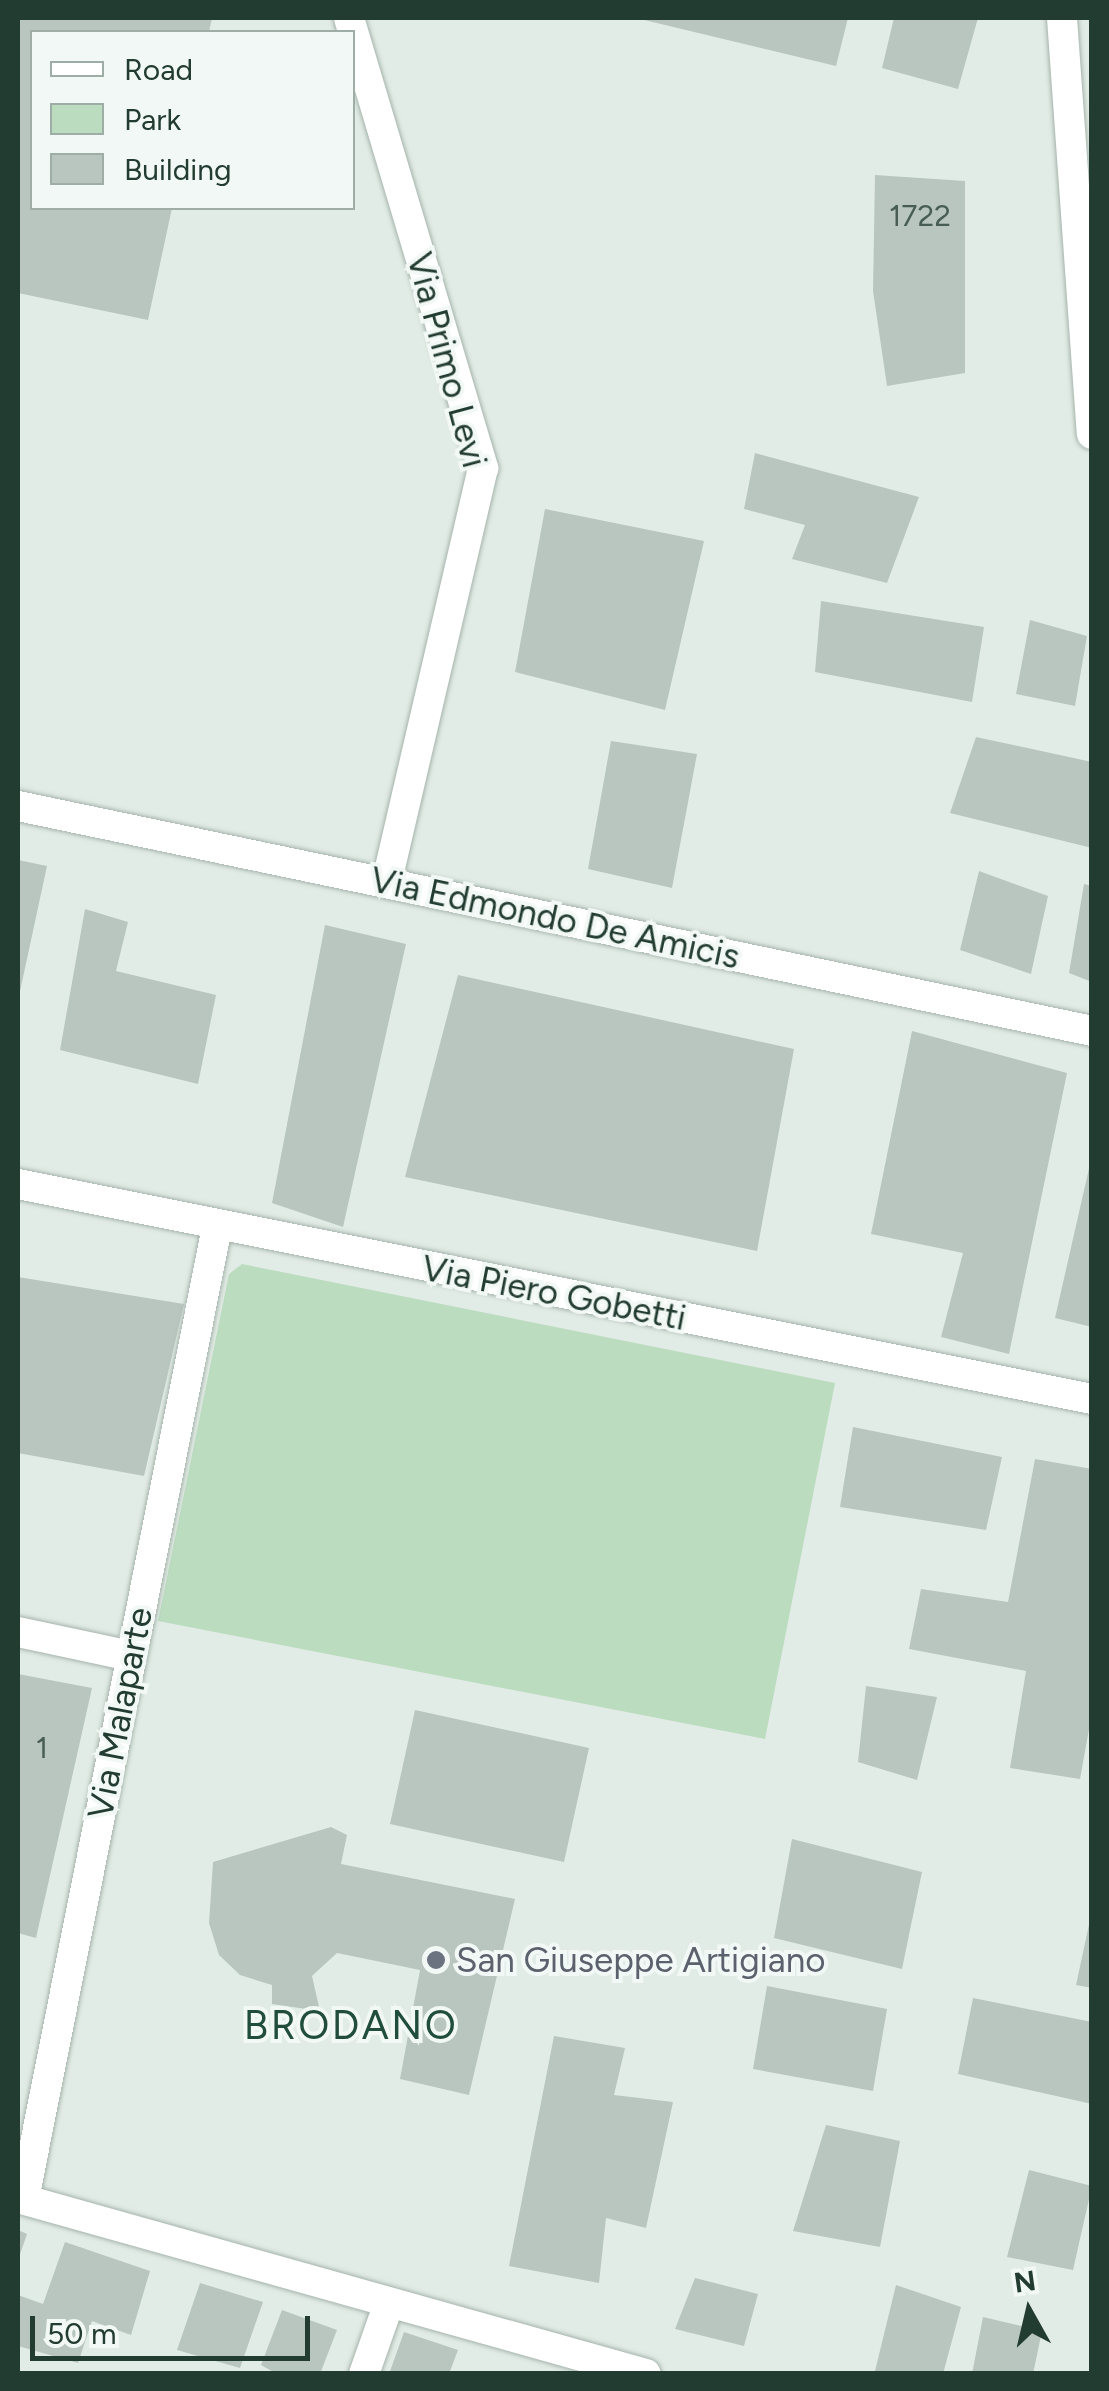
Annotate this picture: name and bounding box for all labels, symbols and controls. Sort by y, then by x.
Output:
legend [30,30,355,210]
text: Road [124,51,193,88]
text: Park [124,101,181,138]
text: Building [124,151,232,188]
house number: 1722 [889,198,951,234]
street label: Via Primo Levi [398,248,496,472]
street label: Via Edmondo De Amicis [367,858,743,978]
street label: Via Piero Gobetti [418,1247,690,1339]
street label: Via Malaparte [79,1604,161,1822]
house number: 1 [36,1730,48,1766]
place label: San Giuseppe Artigiano [456,1939,826,1981]
marker: San Giuseppe Artigiano [425,1949,447,1971]
district label: BRODANO [244,2001,458,2049]
north arrow [979,2261,1079,2361]
text: N [1012,2263,1038,2300]
scale bar [35,2296,315,2358]
text: 50 m [47,2315,116,2352]

